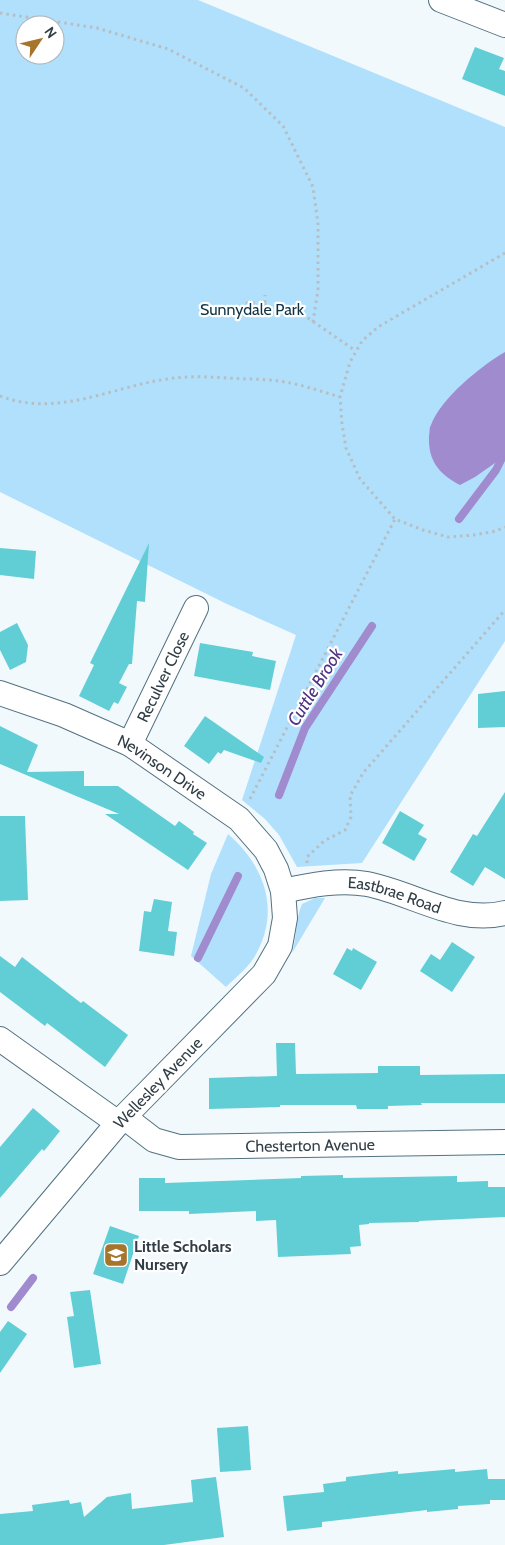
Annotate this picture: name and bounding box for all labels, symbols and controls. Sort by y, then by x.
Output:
north arrow [15,15,65,65]
text: N [40,23,61,42]
park label: Sunnydale Park [200,300,305,319]
street label: Reculver Close [133,628,193,725]
water label: Cuttle Brook [282,643,348,730]
street label: Nevinson Drive [115,730,210,803]
street label: Eastbrae Road [347,873,444,917]
street label: Wellesley Avenue [110,1034,206,1132]
street label: Chesterton Avenue [245,1134,375,1155]
place label: Little Scholars Nursery [134,1237,232,1274]
school or university icon: Little Scholars Nursery [103,1242,129,1268]

